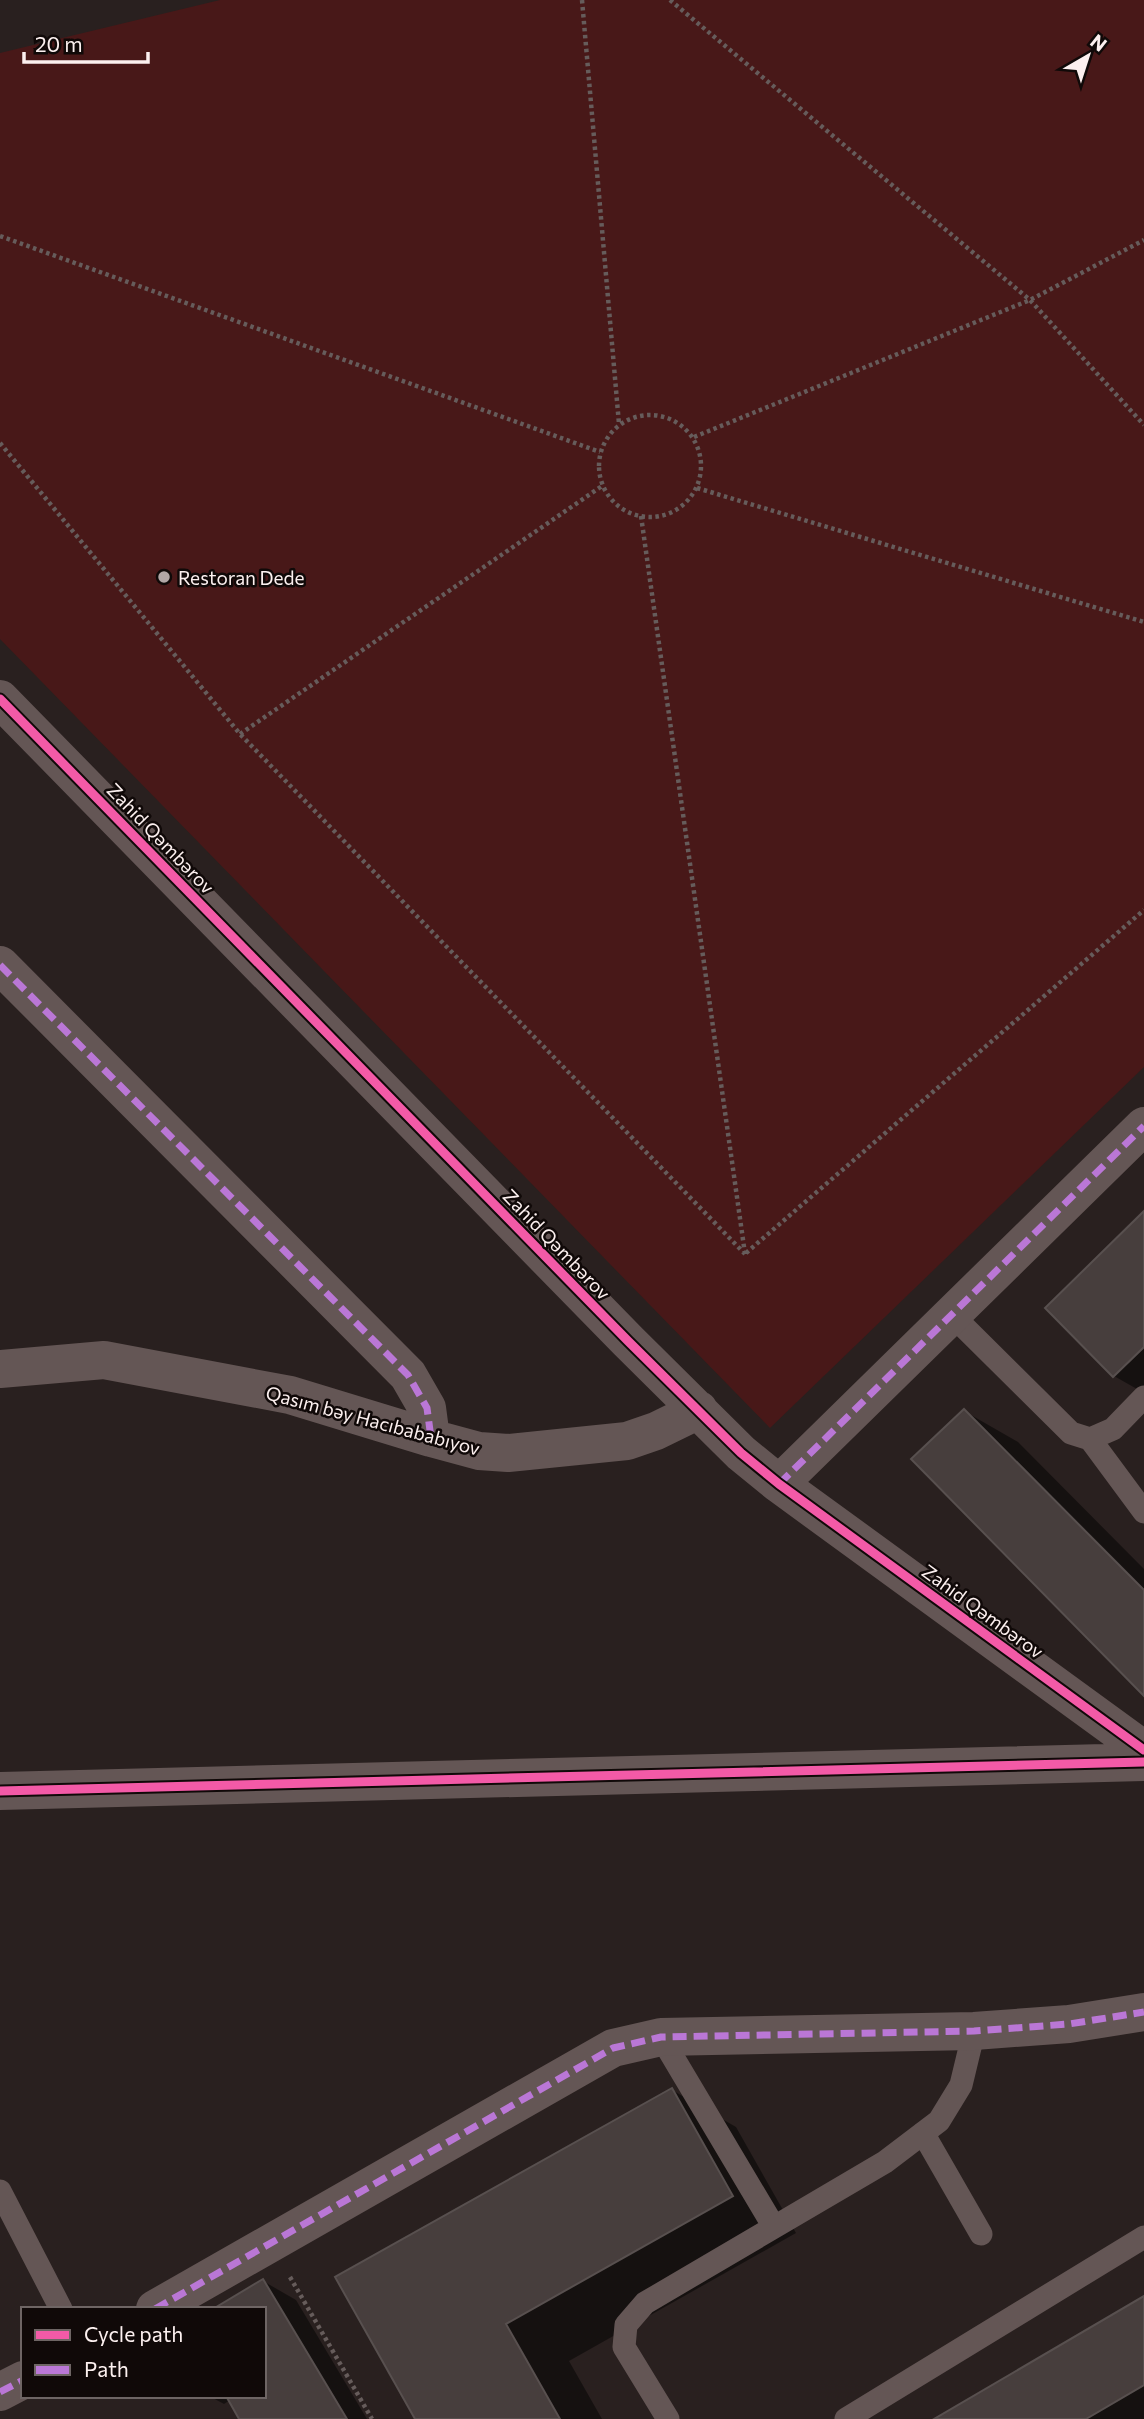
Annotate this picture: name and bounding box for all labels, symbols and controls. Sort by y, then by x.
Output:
scale bar [24,21,149,65]
north arrow [1053,21,1123,91]
text: N [1086,29,1112,56]
text: 20 m [35,31,83,56]
place label: Restoran Dede [178,566,305,589]
marker: Restoran Dede [156,569,172,585]
street label: Zahid Qəmbərov [103,778,220,898]
street label: Zahid Qəmbərov [499,1184,616,1304]
street label: Qasım bəy Hacıbababıyov [263,1380,483,1460]
street label: Zahid Qəmbərov [918,1559,1048,1663]
legend [21,2307,266,2398]
text: Cycle path [84,2321,183,2346]
text: Path [84,2356,129,2381]

